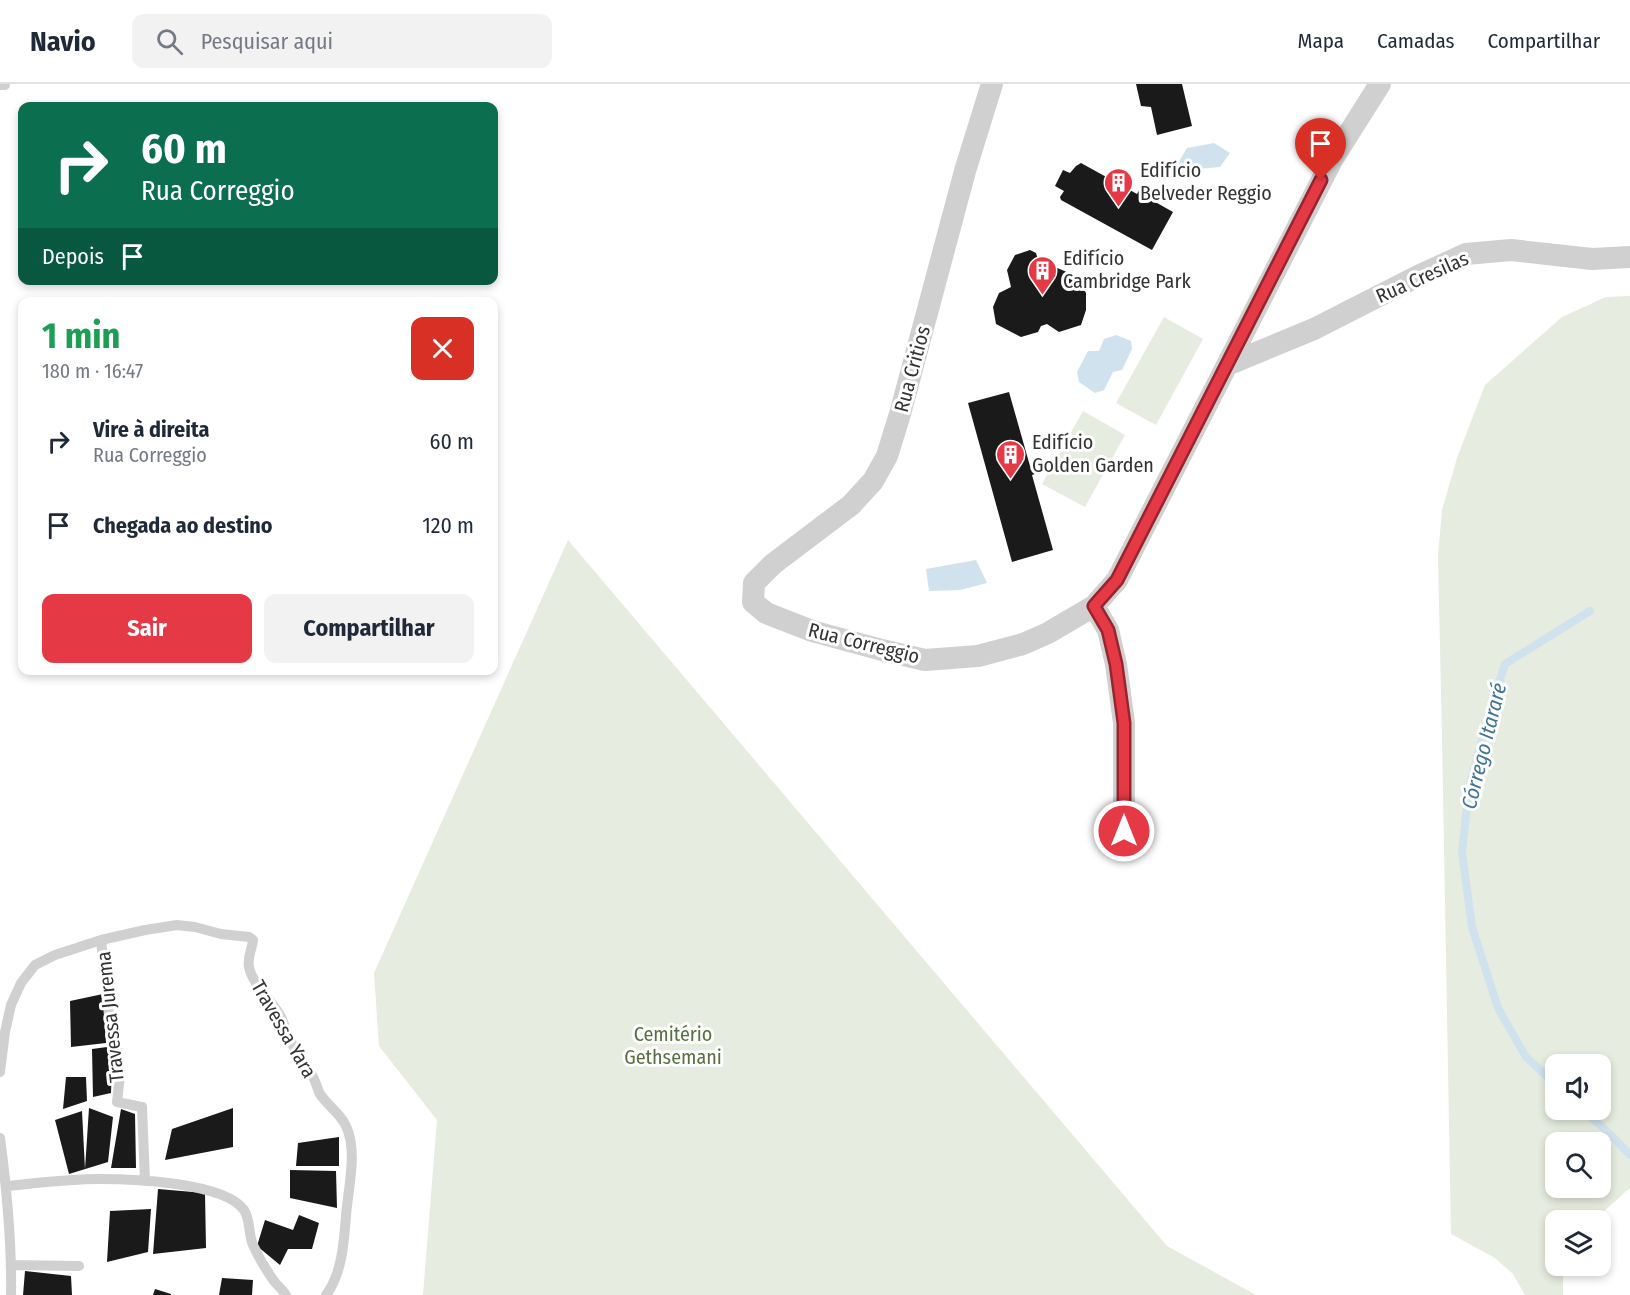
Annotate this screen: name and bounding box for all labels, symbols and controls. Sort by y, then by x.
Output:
search box [132,14,552,68]
text: Navio [30,25,96,58]
icon: search [153,25,186,58]
text: Pesquisar aqui [201,28,333,55]
text: Mapa [1298,28,1344,54]
text: Camadas [1377,28,1455,54]
text: Compartilhar [1488,28,1600,54]
pin [1295,118,1346,180]
text: 60 m [141,124,227,174]
icon: right [42,126,120,204]
icon: arrive [1304,127,1337,160]
place label: Edifício Belveder Reggio [1140,158,1272,205]
building icon: Edifício Belveder Reggio [1103,166,1135,208]
text: Rua Correggio [141,175,295,207]
icon: arrive [116,240,149,273]
text: Depois [42,243,104,270]
place label: Edifício Cambridge Park [1063,246,1191,293]
street label: Rua Cresilas [1372,246,1472,308]
building icon: Edifício Cambridge Park [1026,254,1058,296]
text: 1 min [42,314,120,358]
button: close [411,317,474,380]
street label: Rua Critios [889,323,935,415]
text: 180 m · 16:47 [42,359,143,383]
text: Vire à direita [93,416,209,443]
icon: right [42,425,75,458]
text: 60 m [430,428,474,455]
place label: Edifício Golden Garden [1032,430,1154,477]
building icon: Edifício Golden Garden [995,438,1027,480]
text: Rua Correggio [93,443,207,467]
icon: arrive [42,509,75,542]
text: Chegada ao destino [93,512,273,539]
text: 120 m [422,512,474,539]
button: Sair [42,594,252,663]
button: Compartilhar [264,594,474,663]
street label: Rua Correggio [806,618,922,668]
water label: Córrego Itararé [1456,680,1512,812]
position arrow [1092,799,1156,863]
street label: Travessa Jurema [91,950,129,1084]
street label: Travessa Yara [246,976,322,1082]
park label: Cemitério Gethsemani [624,1022,722,1069]
map controls [1545,1054,1611,1276]
button: sound [1545,1054,1611,1120]
button: search [1545,1132,1611,1198]
button: layers [1545,1210,1611,1276]

